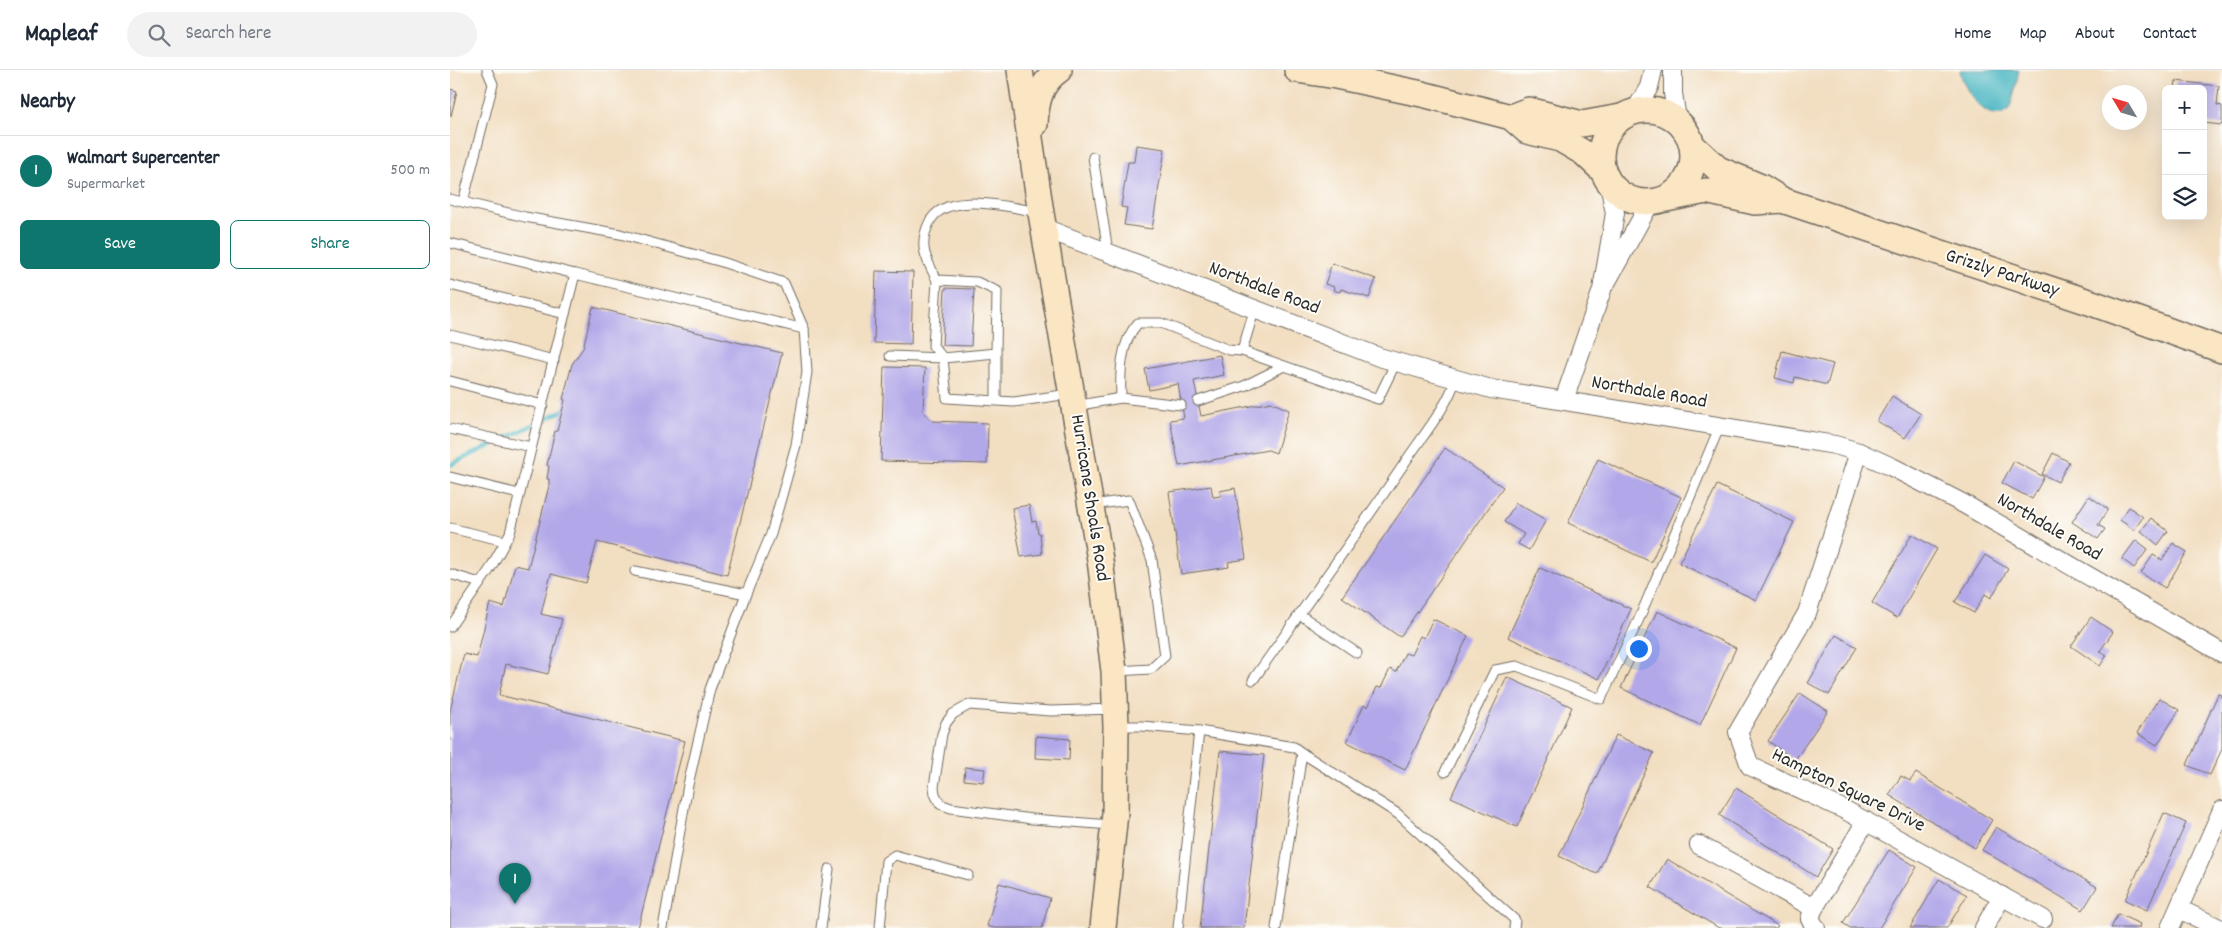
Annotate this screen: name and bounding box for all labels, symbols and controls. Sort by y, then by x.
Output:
search box [127,12,477,57]
text: Mapleaf [25,18,97,52]
icon: search [145,21,173,49]
text: Search here [185,21,271,48]
text: Home [1954,22,1991,47]
text: Map [2019,22,2047,47]
text: About [2075,22,2115,47]
text: Contact [2143,22,2197,47]
north arrow [2102,85,2147,130]
map controls [2162,85,2207,220]
button: + [2162,85,2207,130]
text: Nearby [20,88,75,118]
button: − [2162,130,2207,175]
text: Walmart Supercenter [67,146,220,173]
text: 1 [34,159,38,182]
text: 500 m [390,159,430,182]
text: Supermarket [67,173,145,196]
button: layers [2162,175,2207,220]
button: Save [20,220,220,269]
button: Share [230,220,430,269]
street label: Grizzly Parkway [1941,242,2063,306]
street label: Northdale Road [1204,255,1324,323]
street label: Northdale Road [1589,369,1709,417]
street label: Hurricane Shoals Road [1062,412,1116,584]
street label: Northdale Road [1991,487,2107,569]
your location [1626,636,1652,662]
street label: Hampton Square Drive [1766,742,1930,840]
pin: 1 [499,863,531,904]

